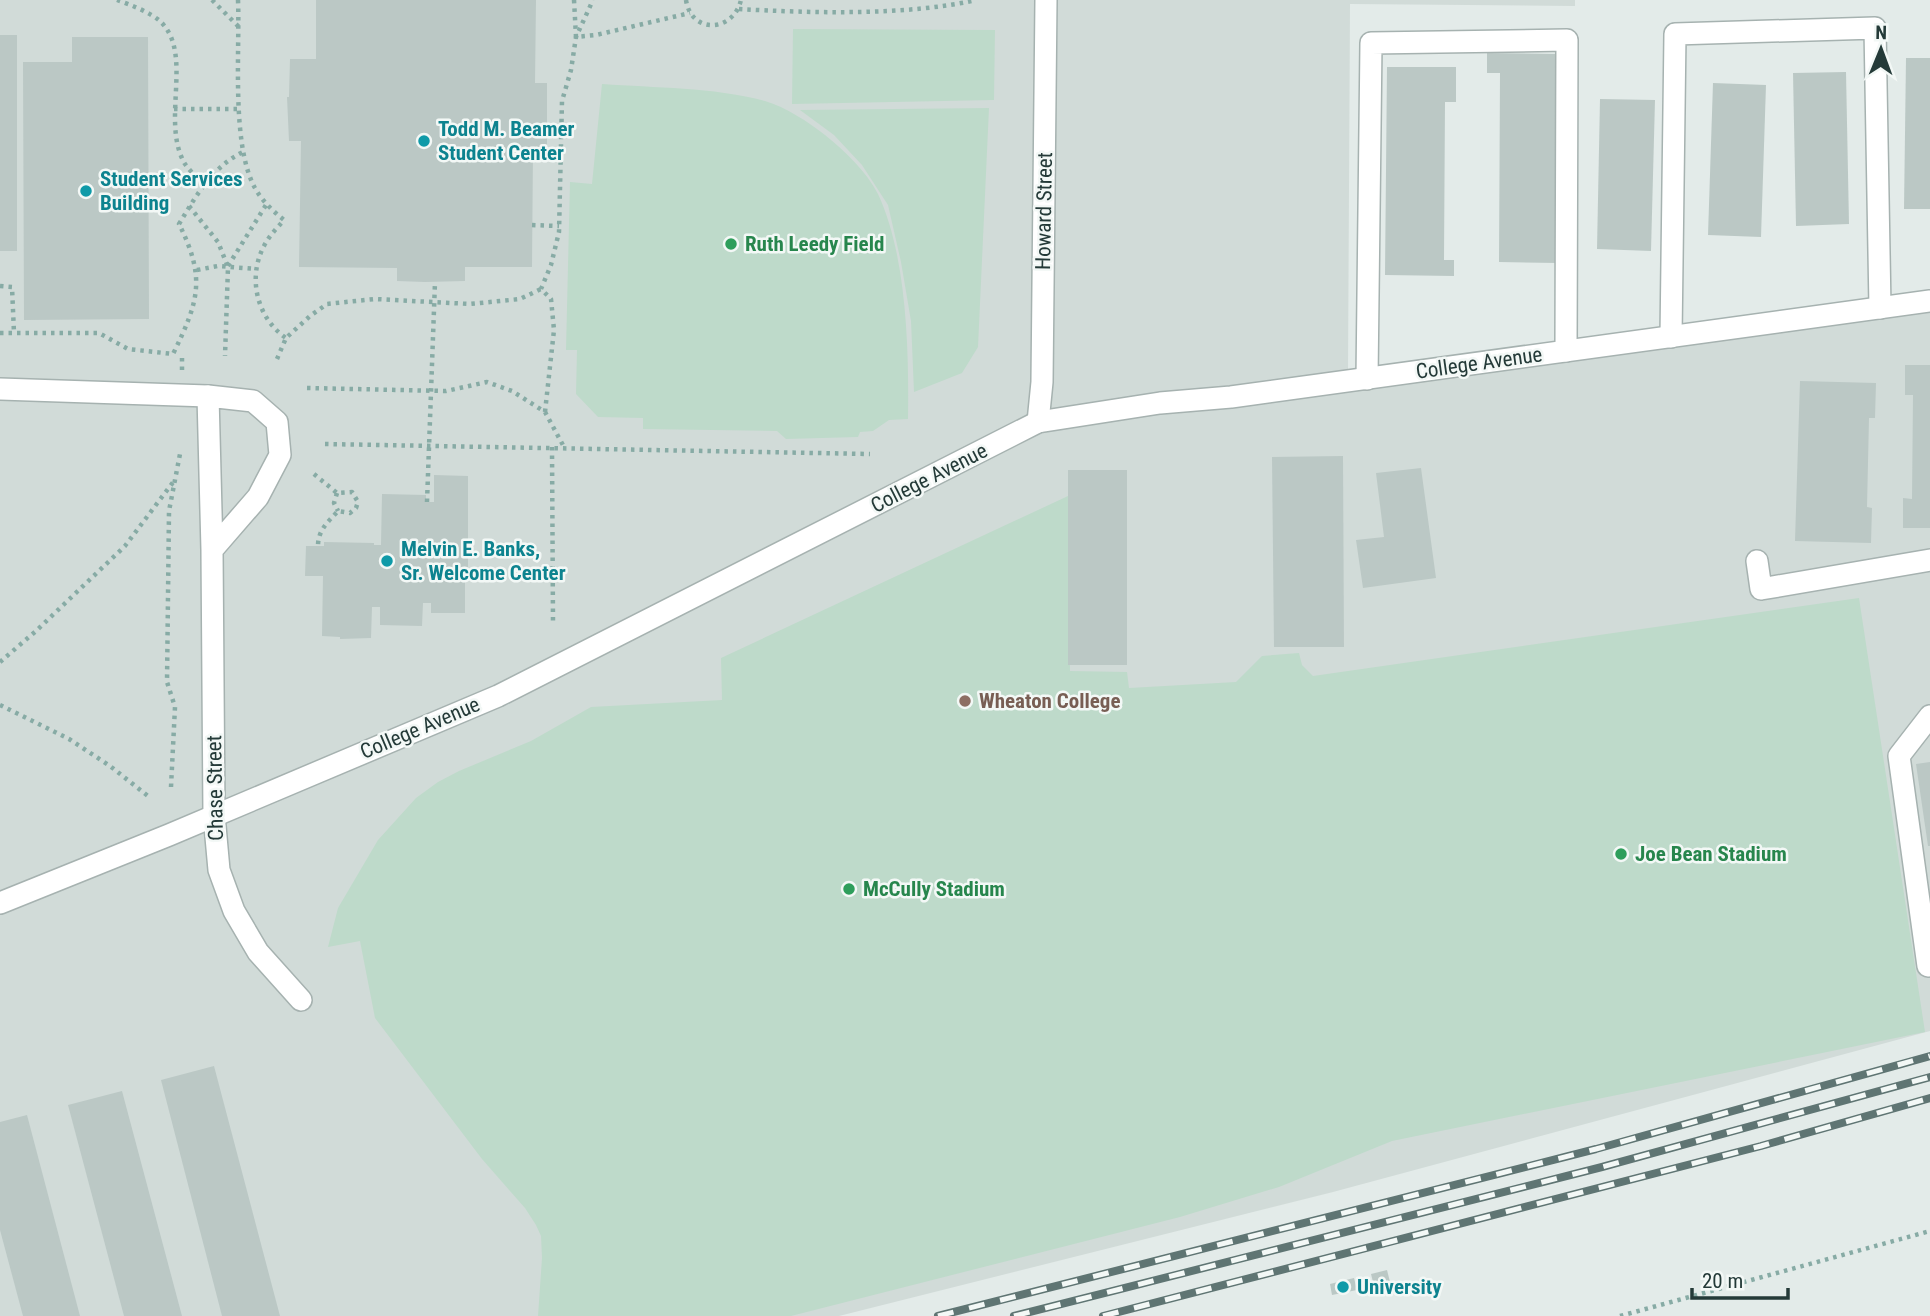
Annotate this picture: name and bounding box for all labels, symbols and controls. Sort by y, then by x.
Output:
north arrow [1846,14,1916,84]
text: N [1875,21,1887,44]
place label: Todd M. Beamer Student Center [438,117,575,165]
marker: Todd M. Beamer Student Center [416,133,432,149]
street label: Howard Street [1031,152,1057,270]
place label: Student Services Building [100,167,243,215]
marker: Student Services Building [78,183,94,199]
place label: Ruth Leedy Field [745,232,884,256]
marker: Ruth Leedy Field [723,236,739,252]
street label: College Avenue [1414,342,1544,384]
street label: College Avenue [867,438,991,518]
place label: Melvin E. Banks, Sr. Welcome Center [401,537,566,585]
marker: Melvin E. Banks, Sr. Welcome Center [379,553,395,569]
place label: Wheaton College [979,689,1120,713]
street label: College Avenue [357,692,483,764]
marker: Wheaton College [957,693,973,709]
street label: Chase Street [202,735,228,841]
place label: Joe Bean Stadium [1635,842,1787,866]
marker: Joe Bean Stadium [1613,846,1629,862]
place label: McCully Stadium [863,877,1005,901]
marker: McCully Stadium [841,881,857,897]
scale bar [1692,1256,1788,1300]
text: 20 m [1702,1269,1743,1293]
place label: University [1357,1275,1442,1299]
marker: University [1335,1279,1351,1295]

